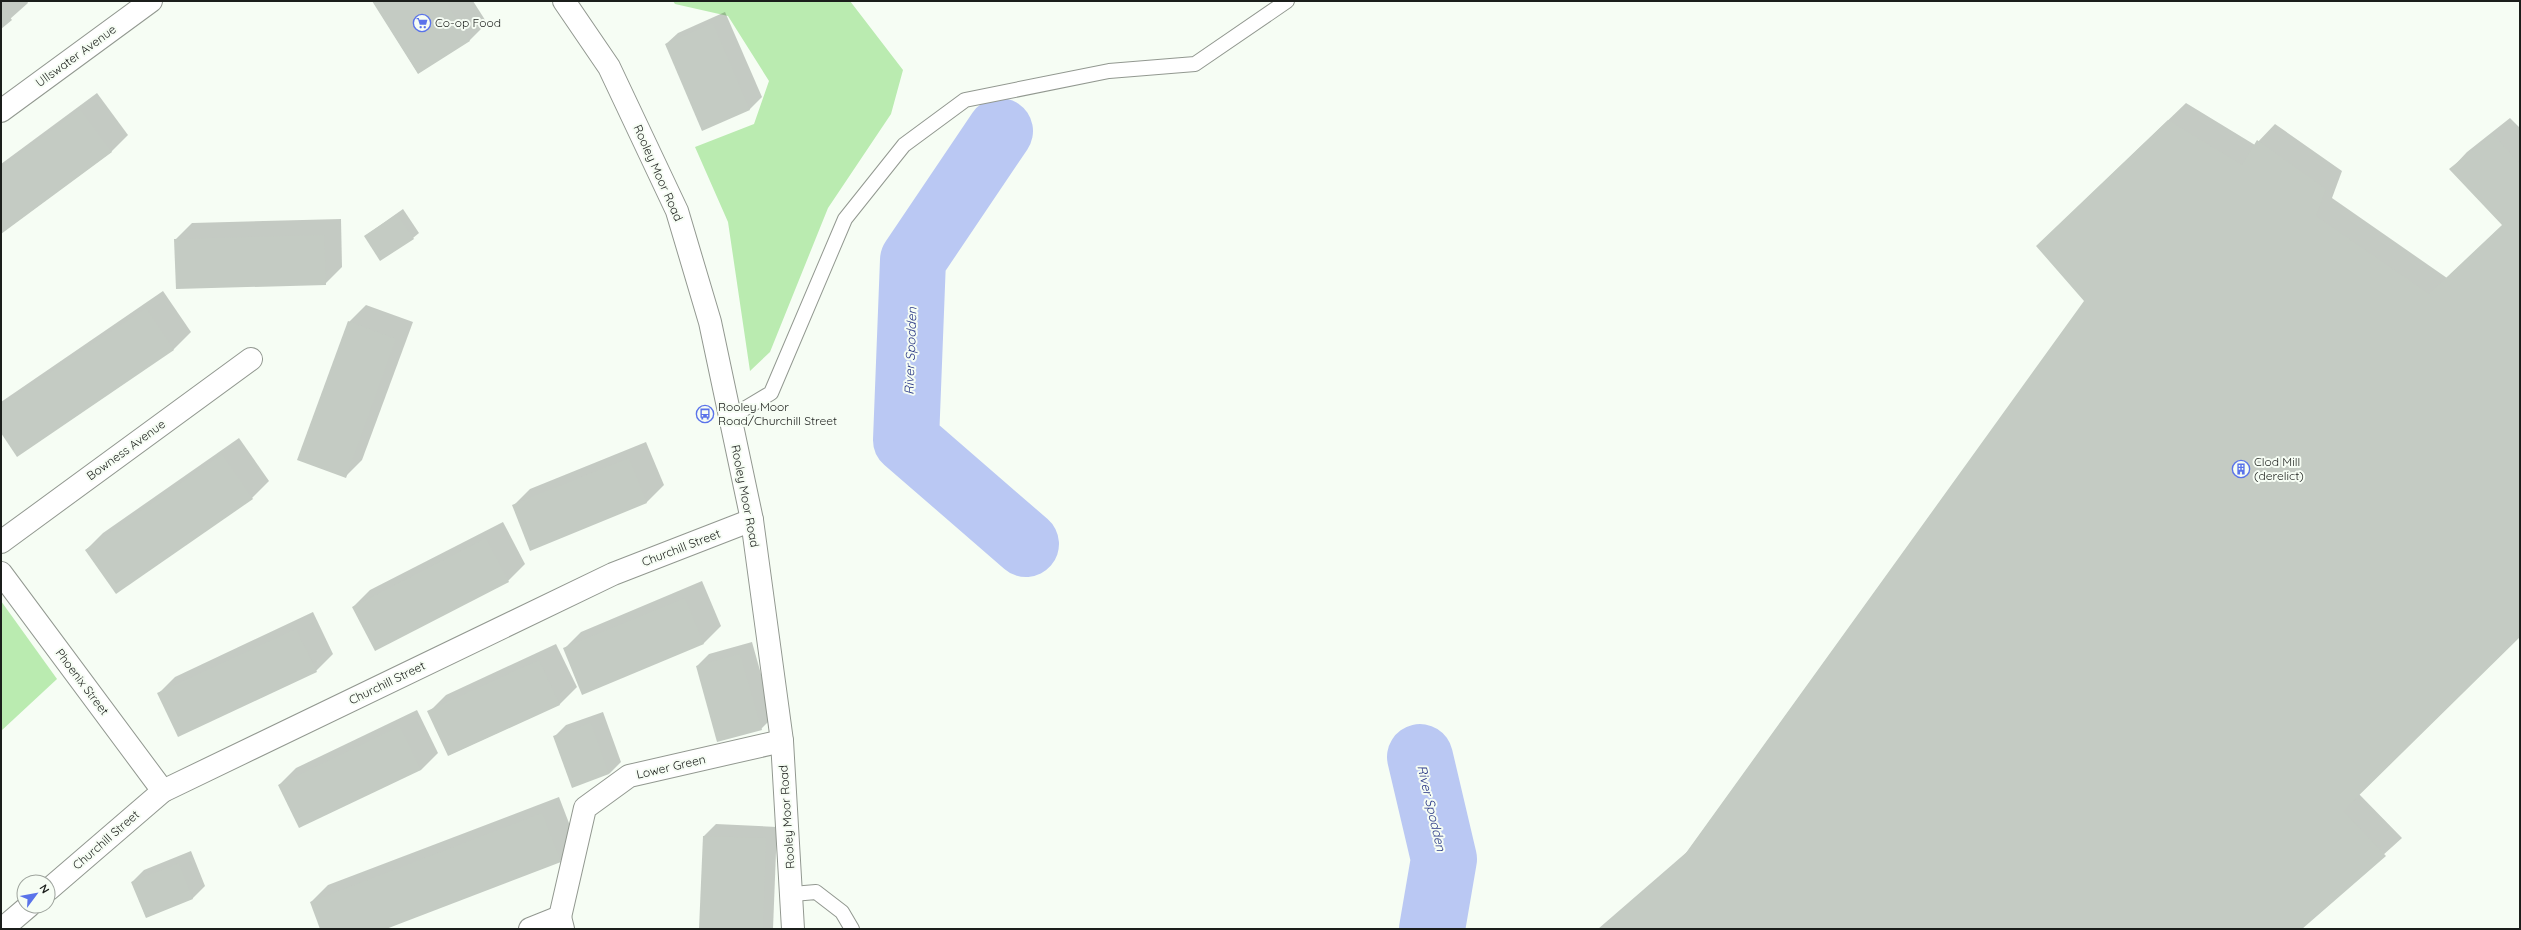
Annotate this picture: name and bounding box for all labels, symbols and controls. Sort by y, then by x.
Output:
supermarket icon: Co-op Food [412,13,432,33]
place label: Co-op Food [435,15,501,30]
street label: Ullswater Avenue [33,21,119,90]
street label: Rooley Moor Road [630,122,686,223]
water label: River Spodden [900,306,920,395]
place label: Rooley Moor Road/Churchill Street [718,399,837,428]
bus stop icon: Rooley Moor Road/Churchill Street [695,404,715,424]
street label: Bowness Avenue [84,416,168,483]
street label: Rooley Moor Road [728,443,763,548]
place label: Clod Mill (derelict) [2254,454,2304,483]
building icon: Clod Mill (derelict) [2231,459,2251,479]
street label: Churchill Street [639,526,722,569]
street label: Phoenix Street [53,645,112,718]
street label: Churchill Street [346,658,427,707]
street label: Lower Green [635,751,707,782]
water label: River Spodden [1414,763,1450,853]
street label: Rooley Moor Road [775,765,798,869]
street label: Churchill Street [69,807,142,873]
north arrow [16,874,56,914]
text: N [36,882,53,896]

